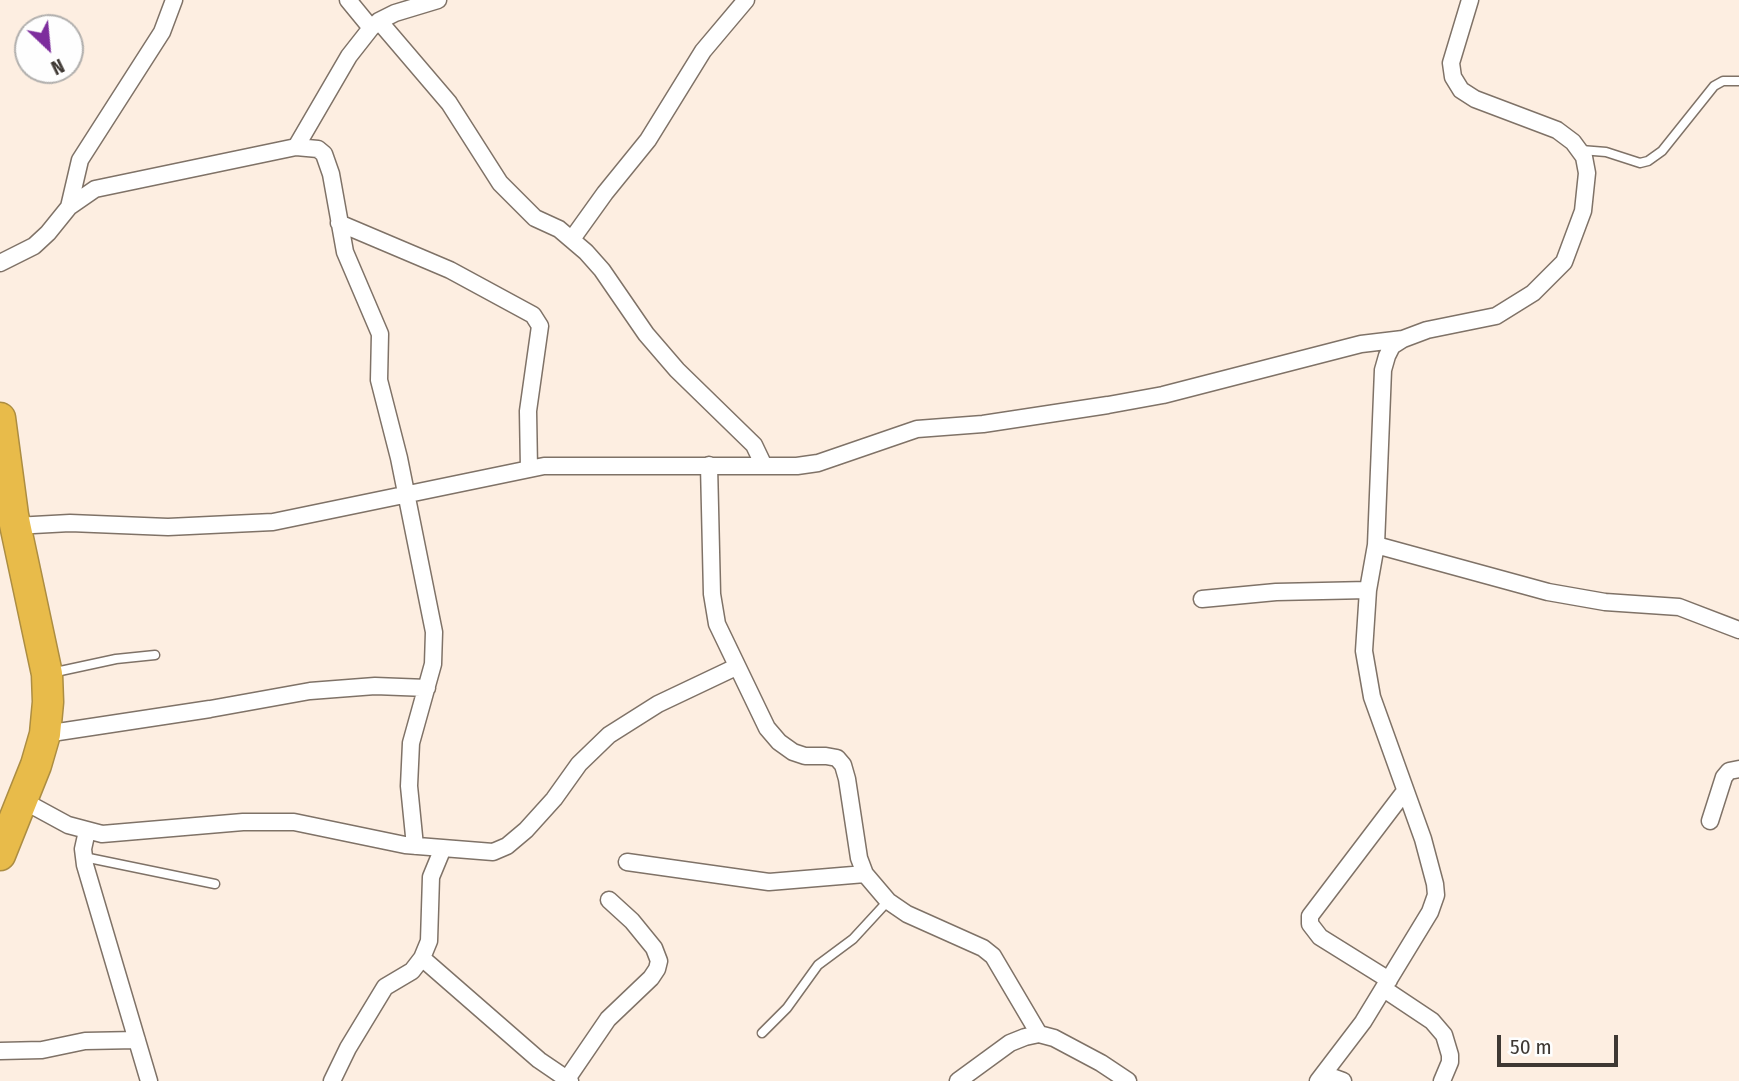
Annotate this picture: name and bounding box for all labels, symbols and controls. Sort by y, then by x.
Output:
north arrow [14,14,84,84]
text: N [47,54,68,79]
scale bar [1501,1021,1622,1066]
text: 50 m [1510,1034,1552,1060]

